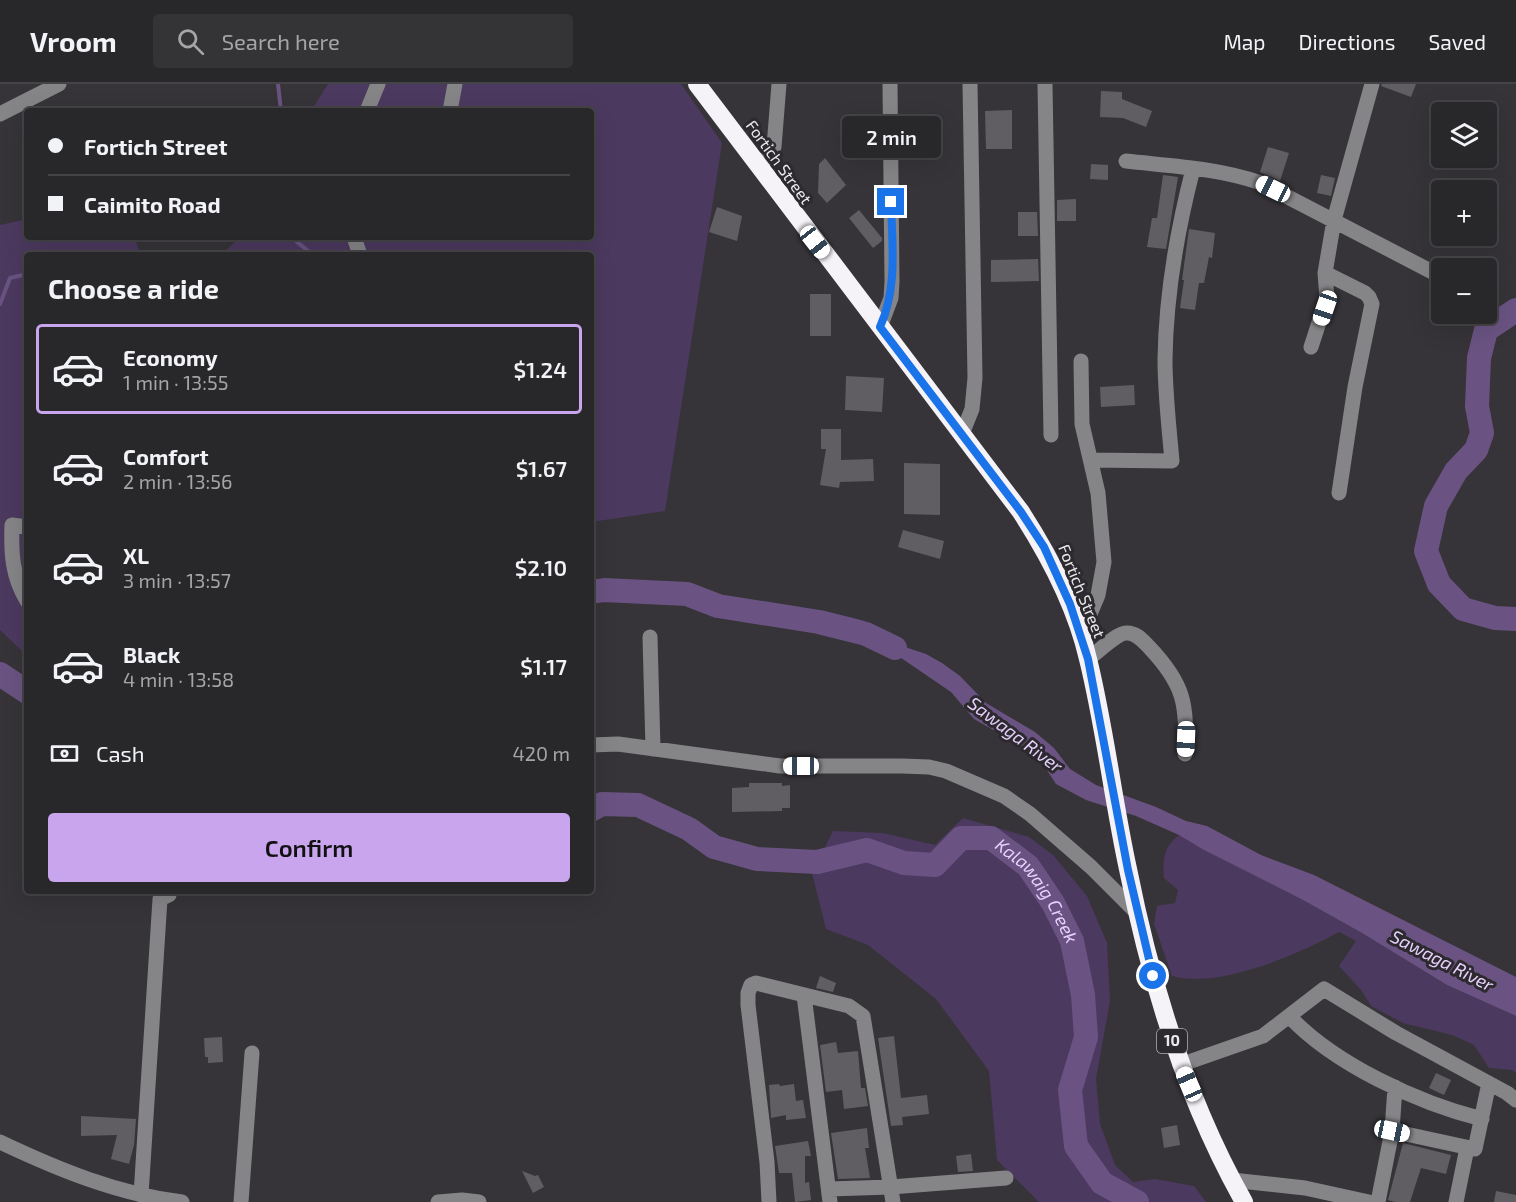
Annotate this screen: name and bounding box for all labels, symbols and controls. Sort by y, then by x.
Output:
search box [153,14,573,68]
text: Vroom [30,24,117,58]
icon: search [174,25,207,58]
text: Search here [222,28,340,54]
text: Map [1223,29,1266,54]
text: Directions [1299,29,1395,54]
text: Saved [1428,29,1486,54]
map controls [1431,102,1497,324]
button: layers [1431,102,1497,168]
callout: 2 min [842,115,940,157]
street label: Fortich Street [743,116,816,207]
text: 2 min [866,125,917,149]
text: Fortich Street [84,133,227,159]
car [1253,173,1293,205]
button: + [1431,180,1497,246]
route end [877,188,904,215]
text: Caimito Road [84,191,221,217]
car [797,222,833,262]
button: − [1431,258,1497,324]
text: Choose a ride [48,272,219,304]
car [1311,288,1339,328]
icon: car [51,342,105,396]
text: Economy [123,344,218,370]
text: $1.24 [514,356,567,382]
text: 1 min · 13:55 [123,370,228,394]
icon: car [51,441,105,495]
text: Comfort [123,443,208,469]
text: $1.67 [516,455,567,481]
text: 2 min · 13:56 [123,469,232,493]
icon: car [51,540,105,594]
street label: Fortich Street [1055,541,1110,640]
text: XL [123,542,149,568]
text: $2.10 [515,554,567,580]
text: 3 min · 13:57 [123,568,231,592]
icon: car [51,639,105,693]
text: Black [123,641,180,667]
text: $1.17 [520,653,567,679]
text: 4 min · 13:58 [123,667,234,691]
water label: Sawaga River [964,692,1068,777]
car [1176,721,1196,757]
icon: cash [48,737,81,770]
text: Cash [96,740,145,766]
text: 420 m [512,741,570,765]
car [783,757,819,775]
button: Confirm [48,813,570,882]
water label: Kalawaig Creek [991,833,1083,947]
water label: Sawaga River [1387,925,1498,996]
route start [1139,962,1166,989]
road number: 10 [1157,1029,1187,1053]
car [1173,1064,1205,1104]
car [1373,1118,1411,1144]

